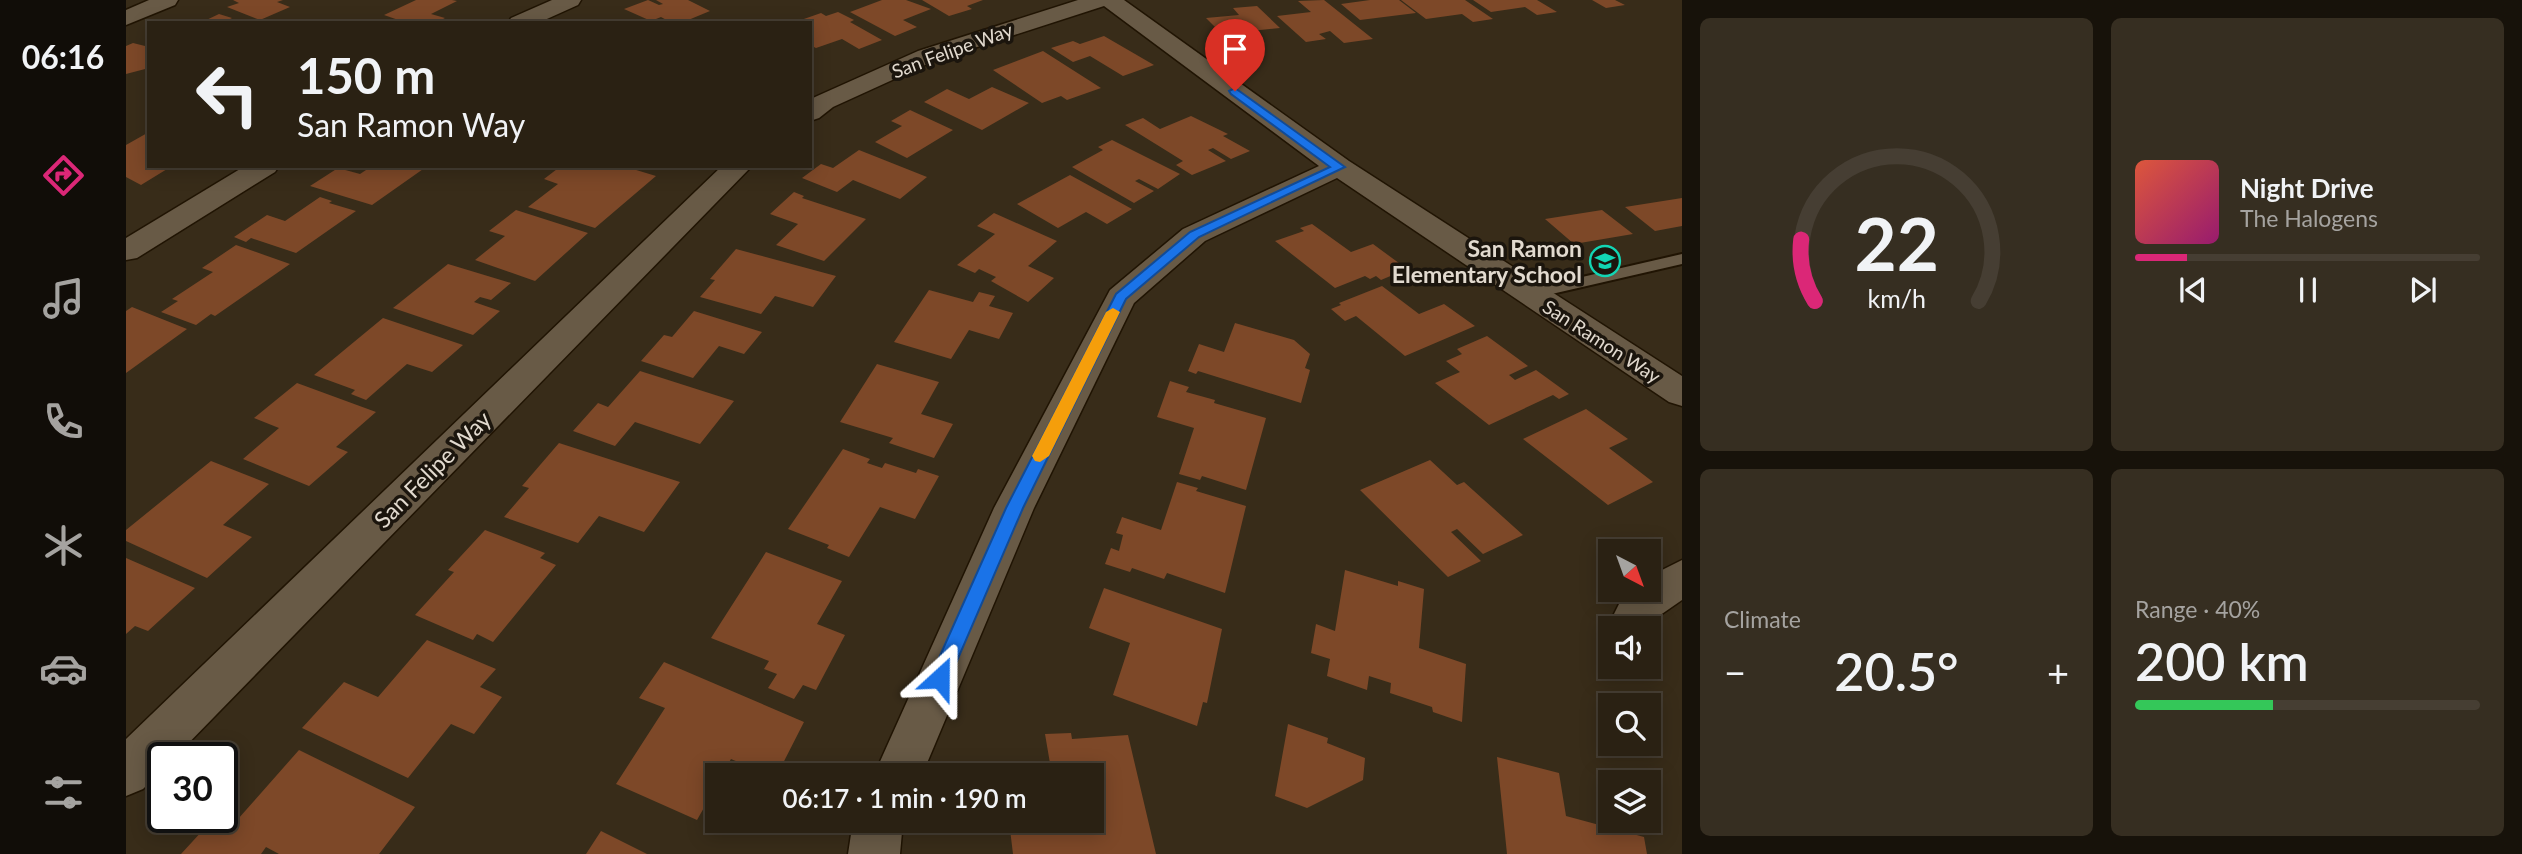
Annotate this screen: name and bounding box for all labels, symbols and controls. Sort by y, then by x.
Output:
street label: San Felipe Way [888,17,1016,83]
pin [1205,19,1265,91]
icon: arrive [1216,30,1254,68]
text: 06:16 [22,37,104,76]
text: 150 m [297,46,435,104]
icon: left [182,49,273,140]
text: San Ramon Way [297,105,525,144]
icon: directions [39,151,88,200]
text: Night Drive [2240,172,2374,204]
text: 22 [1854,199,1939,287]
text: The Halogens [2240,204,2378,232]
place label: San Ramon Elementary School [1392,234,1582,288]
school or university icon: San Ramon Elementary School [1588,244,1622,278]
icon: previous [2174,271,2212,309]
icon: pause [2289,271,2327,309]
icon: next [2404,271,2442,309]
icon: music [39,274,88,323]
text: km/h [1867,283,1926,313]
street label: San Ramon Way [1539,294,1665,388]
icon: phone [39,397,88,446]
street label: San Felipe Way [368,405,496,533]
icon: climate [39,521,88,570]
north arrow [1598,539,1661,602]
map controls [1598,539,1661,833]
text: Range · 40% [2135,595,2260,623]
text: Climate [1724,605,1801,633]
button: sound [1598,616,1661,679]
text: 200 km [2135,630,2309,692]
text: 20.5° [1834,640,1959,702]
position arrow [903,641,977,715]
icon: car [39,644,88,693]
text: − [1724,649,1746,695]
text: + [2047,649,2069,695]
button: search [1598,693,1661,756]
speed limit sign: 30 [147,742,238,833]
icon: filters [39,768,88,817]
button: layers [1598,770,1661,833]
text: 06:17 · 1 min · 190 m [782,782,1027,814]

